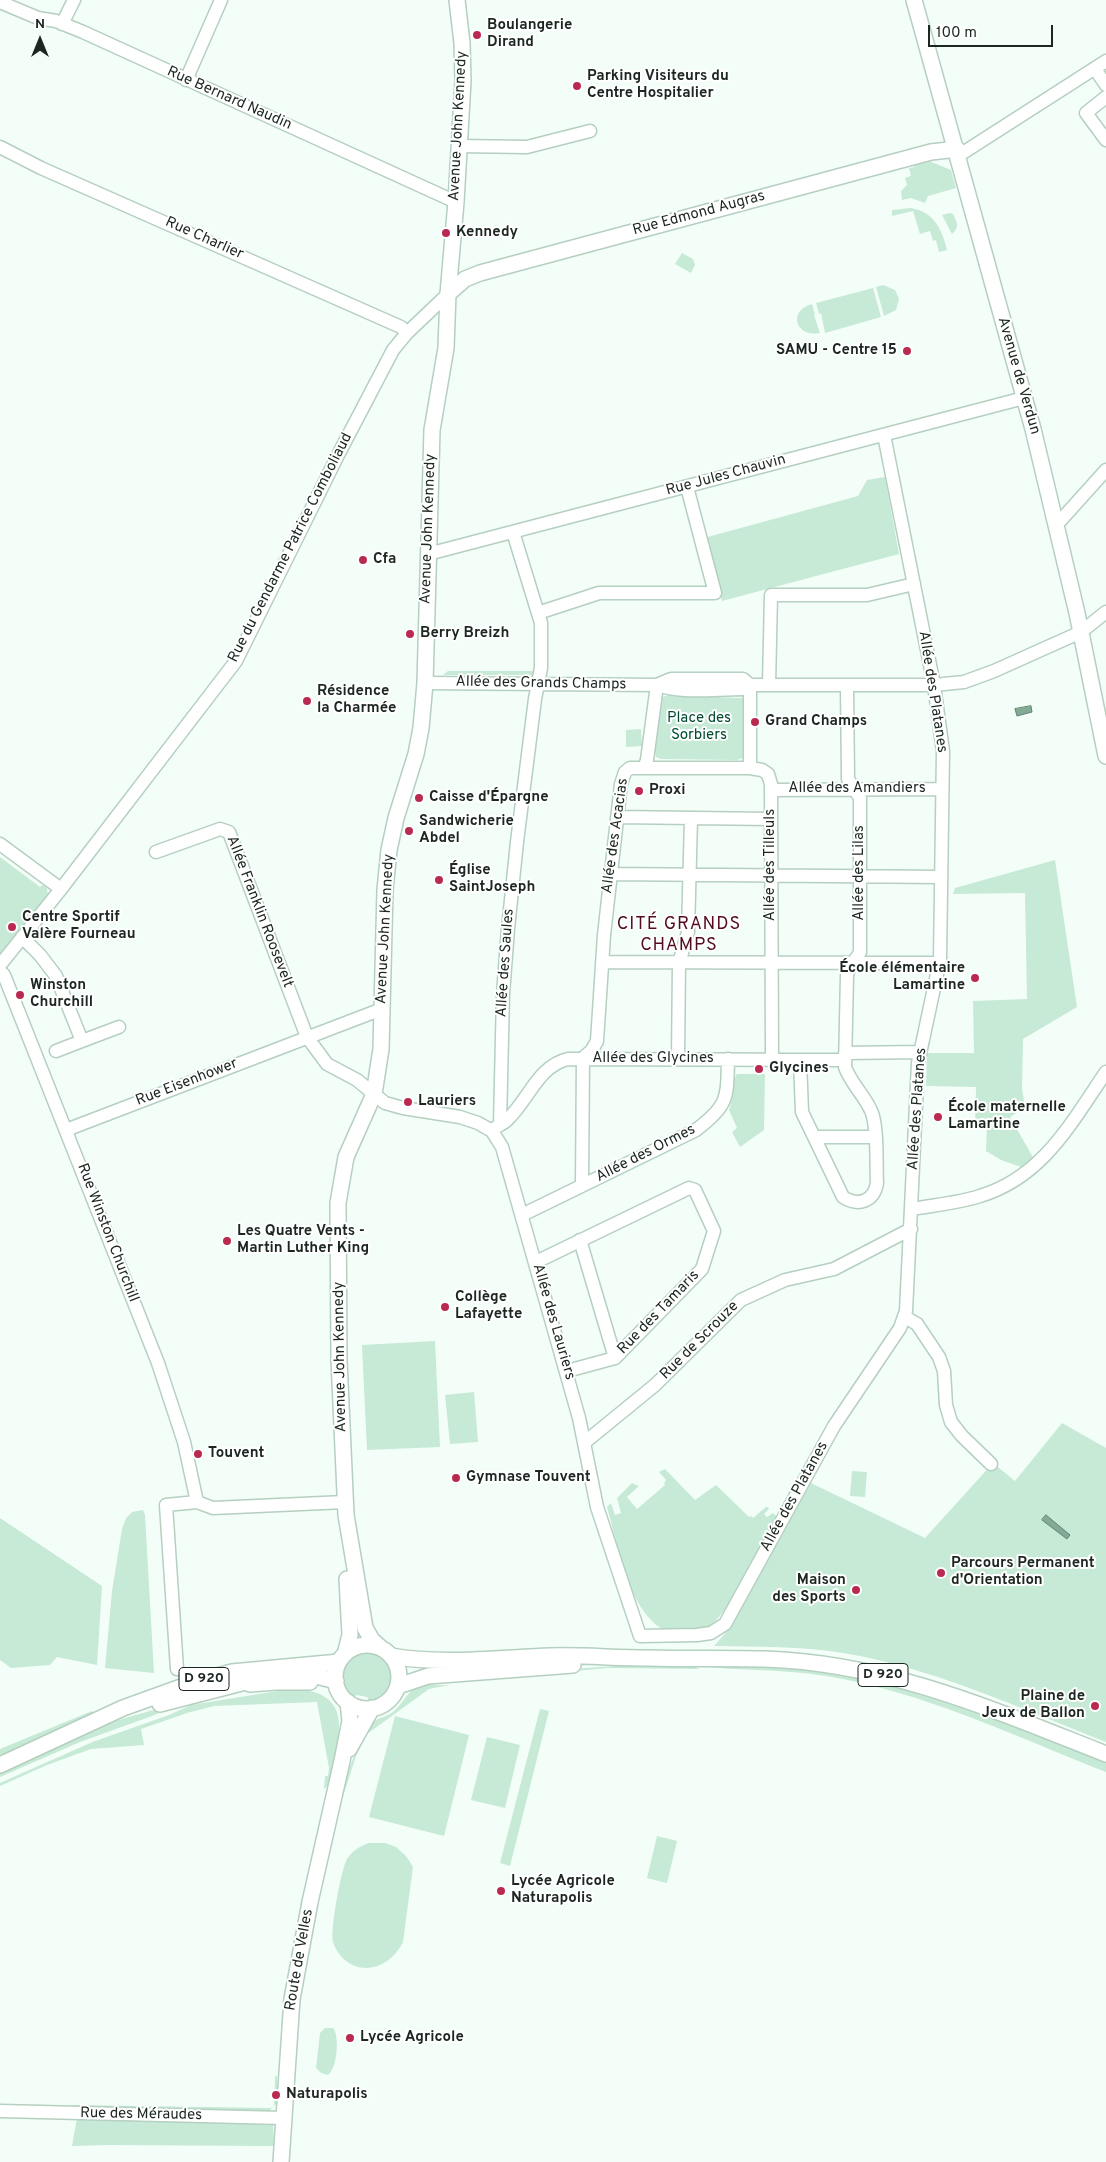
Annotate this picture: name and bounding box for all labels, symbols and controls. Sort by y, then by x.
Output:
north arrow [15,15,65,65]
scale bar [931,15,1056,47]
text: N [35,16,45,33]
place label: Boulangerie Dirand [487,17,572,52]
text: 100 m [936,24,977,43]
marker: Boulangerie Dirand [471,29,483,41]
street label: Avenue John Kennedy [446,50,472,202]
street label: Rue Bernard Naudin [164,63,294,135]
place label: Parking Visiteurs du Centre Hospitalier [587,68,729,103]
marker: Parking Visiteurs du Centre Hospitalier [571,80,583,92]
street label: Rue Edmond Augras [631,188,767,240]
street label: Rue Charlier [162,214,246,264]
place label: Kennedy [456,224,518,242]
marker: Kennedy [440,227,452,239]
street label: Avenue de Verdun [993,315,1043,437]
place label: SAMU - Centre 15 [776,342,897,360]
marker: SAMU - Centre 15 [901,345,913,357]
street label: Rue du Gendarme Patrice Comboliaud [225,430,357,666]
street label: Rue Jules Chauvin [664,451,788,501]
street label: Avenue John Kennedy [417,453,441,605]
place label: Cfa [373,551,396,569]
marker: Cfa [357,554,369,566]
place label: Berry Breizh [420,625,509,643]
marker: Berry Breizh [404,628,416,640]
street label: Allée des Platanes [913,630,951,754]
street label: Allée des Grands Champs [455,674,627,694]
place label: Résidence la Charmée [317,683,396,718]
marker: Résidence la Charmée [301,695,313,707]
park label: Place des Sorbiers [667,710,731,745]
place label: Grand Champs [765,713,867,731]
marker: Grand Champs [749,716,761,728]
street label: Allée des Acacias [599,777,633,895]
street label: Allée des Amandiers [788,780,926,798]
place label: Proxi [649,782,686,800]
marker: Proxi [633,785,645,797]
place label: Caisse d'Épargne [429,789,549,807]
marker: Caisse d'Épargne [413,792,425,804]
street label: Allée des Tilleuls [762,809,780,921]
place label: Sandwicherie Abdel [419,813,514,848]
marker: Sandwicherie Abdel [403,825,415,837]
street label: Allée des Lilas [851,825,869,921]
street label: Allée Franklin Roosevelt [222,834,296,990]
street label: Avenue John Kennedy [373,853,399,1005]
place label: Église SaintJoseph [449,862,535,897]
marker: Église SaintJoseph [433,874,445,886]
street label: Allée des Saules [493,908,519,1018]
place label: Centre Sportif Valère Fourneau [22,909,136,944]
district label: CITÉ GRANDS CHAMPS [615,914,743,956]
marker: Centre Sportif Valère Fourneau [6,921,18,933]
place label: École élémentaire Lamartine [839,960,965,995]
marker: École élémentaire Lamartine [969,972,981,984]
place label: Winston Churchill [30,977,93,1012]
marker: Winston Churchill [14,989,26,1001]
street label: Allée des Platanes [905,1047,931,1171]
street label: Allée des Glycines [592,1050,714,1068]
street label: Rue Eisenhower [134,1055,240,1111]
place label: Glycines [769,1060,829,1078]
marker: Glycines [753,1063,765,1075]
place label: Lauriers [418,1093,476,1111]
marker: Lauriers [402,1096,414,1108]
place label: École maternelle Lamartine [948,1099,1066,1134]
marker: École maternelle Lamartine [932,1111,944,1123]
street label: Allée des Ormes [593,1121,699,1187]
street label: Rue Winston Churchill [72,1161,142,1305]
place label: Les Quatre Vents - Martin Luther King [237,1223,369,1258]
marker: Les Quatre Vents - Martin Luther King [221,1235,233,1247]
street label: Allée des Lauriers [528,1262,578,1382]
street label: Rue des Tamaris [614,1267,704,1359]
street label: Avenue John Kennedy [331,1282,351,1432]
place label: Collège Lafayette [455,1289,522,1324]
street label: Rue de Scrouze [657,1298,743,1384]
marker: Collège Lafayette [439,1301,451,1313]
street label: Allée des Platanes [757,1439,833,1555]
place label: Touvent [208,1445,264,1463]
marker: Touvent [192,1448,204,1460]
place label: Gymnase Touvent [466,1469,591,1487]
marker: Gymnase Touvent [450,1472,462,1484]
place label: Parcours Permanent d'Orientation [951,1555,1095,1590]
marker: Parcours Permanent d'Orientation [935,1567,947,1579]
place label: Maison des Sports [772,1572,846,1607]
marker: Maison des Sports [850,1584,862,1596]
road number: D 920 [858,1664,908,1686]
road number: D 920 [179,1668,229,1690]
place label: Plaine de Jeux de Ballon [981,1688,1085,1723]
marker: Plaine de Jeux de Ballon [1089,1700,1101,1712]
place label: Lycée Agricole Naturapolis [511,1873,615,1908]
marker: Lycée Agricole Naturapolis [495,1885,507,1897]
street label: Route de Velles [282,1908,318,2012]
place label: Lycée Agricole [360,2029,464,2047]
marker: Lycée Agricole [344,2032,356,2044]
place label: Naturapolis [286,2086,368,2104]
marker: Naturapolis [270,2089,282,2101]
street label: Rue des Méraudes [80,2105,202,2125]

